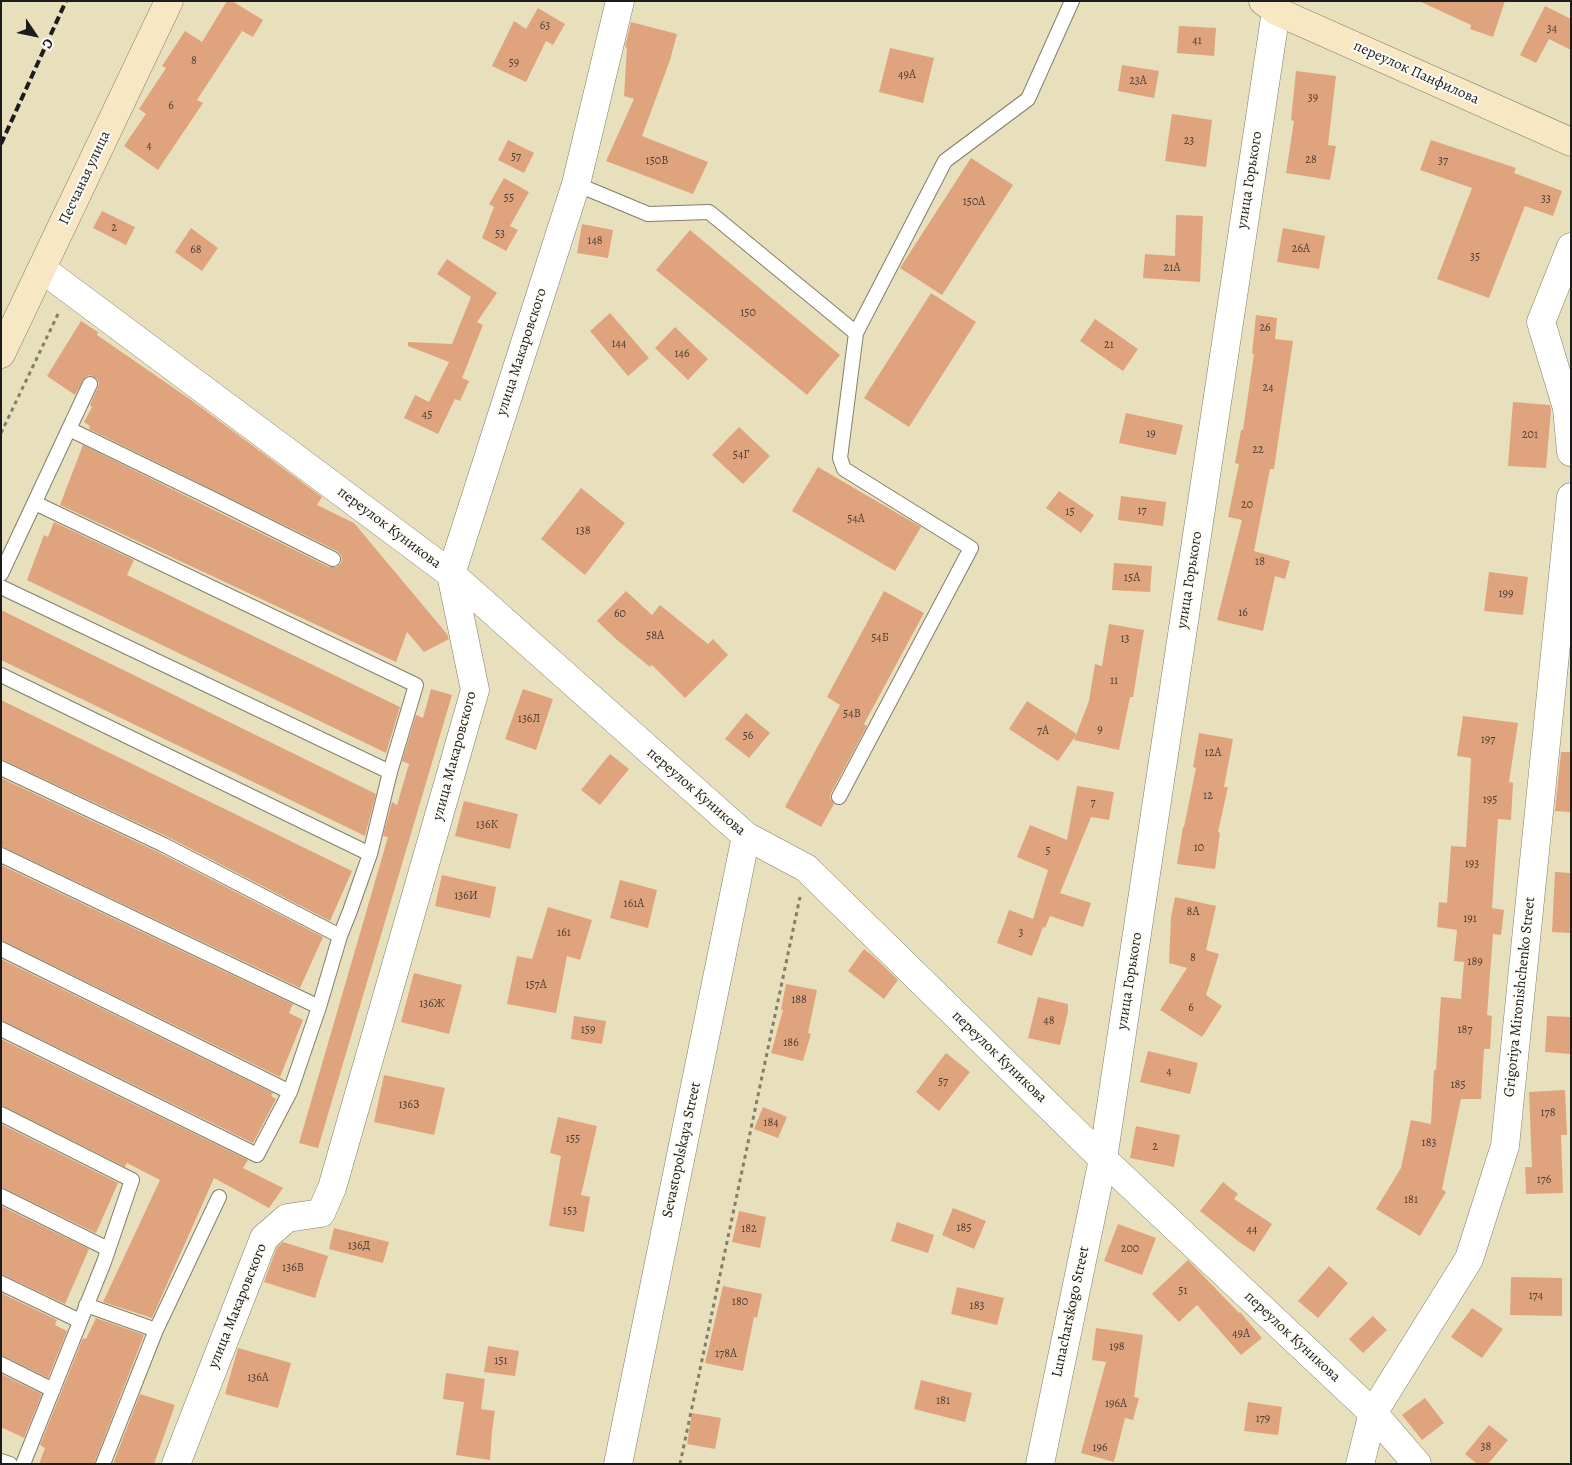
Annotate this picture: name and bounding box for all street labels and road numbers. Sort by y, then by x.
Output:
street label: переулок Панфилова [1350,37,1482,109]
street label: Песчаная улица [55,128,115,228]
street label: улица Горького [1233,130,1267,230]
street label: улица Макаровского [493,286,551,418]
street label: переулок Куникова [334,483,444,573]
street label: улица Горького [1173,530,1207,630]
street label: улица Макаровского [429,689,481,823]
street label: переулок Куникова [643,744,749,840]
street label: Grigoriya Mironishchenko Street [1501,896,1539,1098]
street label: улица Горького [1113,931,1147,1031]
street label: переулок Куникова [948,1007,1050,1107]
street label: Sevastopolskaya Street [659,1080,705,1220]
street label: улица Макаровского [205,1241,271,1371]
street label: Lunacharskogo Street [1048,1245,1094,1379]
street label: переулок Куникова [1240,1288,1344,1386]

